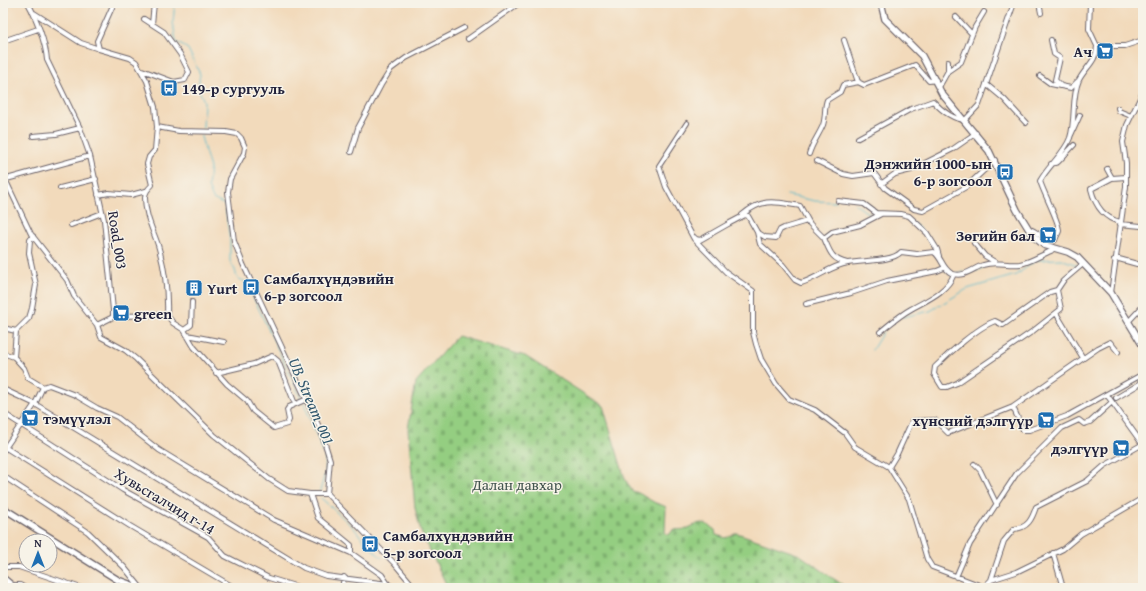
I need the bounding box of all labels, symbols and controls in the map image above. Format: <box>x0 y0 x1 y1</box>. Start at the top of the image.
place label: Ач <box>1074 41 1092 62</box>
supermarket icon: Ач <box>1095 41 1115 61</box>
bus stop icon: 149-р сургууль <box>159 78 179 98</box>
place label: 149-р сургууль <box>182 78 285 99</box>
place label: Дэнжийн 1000-ын 6-р зогсоол <box>863 153 992 191</box>
bus stop icon: Дэнжийн 1000-ын 6-р зогсоол <box>995 162 1015 182</box>
street label: Road_003 <box>103 209 133 271</box>
place label: Зөгийн бал <box>956 225 1035 246</box>
supermarket icon: Зөгийн бал <box>1038 225 1058 245</box>
place label: Самбалхүндэвийн 6-р зогсоол <box>264 268 394 306</box>
bus stop icon: Самбалхүндэвийн 6-р зогсоол <box>241 277 261 297</box>
building icon: Yurt <box>184 278 204 298</box>
place label: Yurt <box>207 278 238 299</box>
supermarket icon: green <box>111 303 131 323</box>
place label: green <box>134 303 172 324</box>
water label: UB_Stream_001 <box>283 353 341 449</box>
supermarket icon: тэмүүлэл <box>20 408 40 428</box>
place label: тэмүүлэл <box>43 408 111 429</box>
place label: хүнсний дэлгүүр <box>912 410 1033 431</box>
supermarket icon: хүнсний дэлгүүр <box>1036 410 1056 430</box>
place label: дэлгүүр <box>1051 438 1108 459</box>
supermarket icon: дэлгүүр <box>1111 438 1131 458</box>
street label: Хувьсгалчид г-14 <box>111 463 219 539</box>
park label: Далан давхар <box>471 474 562 495</box>
place label: Самбалхүндэвийн 5-р зогсоол <box>383 525 513 563</box>
north arrow <box>18 533 58 573</box>
bus stop icon: Самбалхүндэвийн 5-р зогсоол <box>360 534 380 554</box>
text: N <box>34 535 42 551</box>

